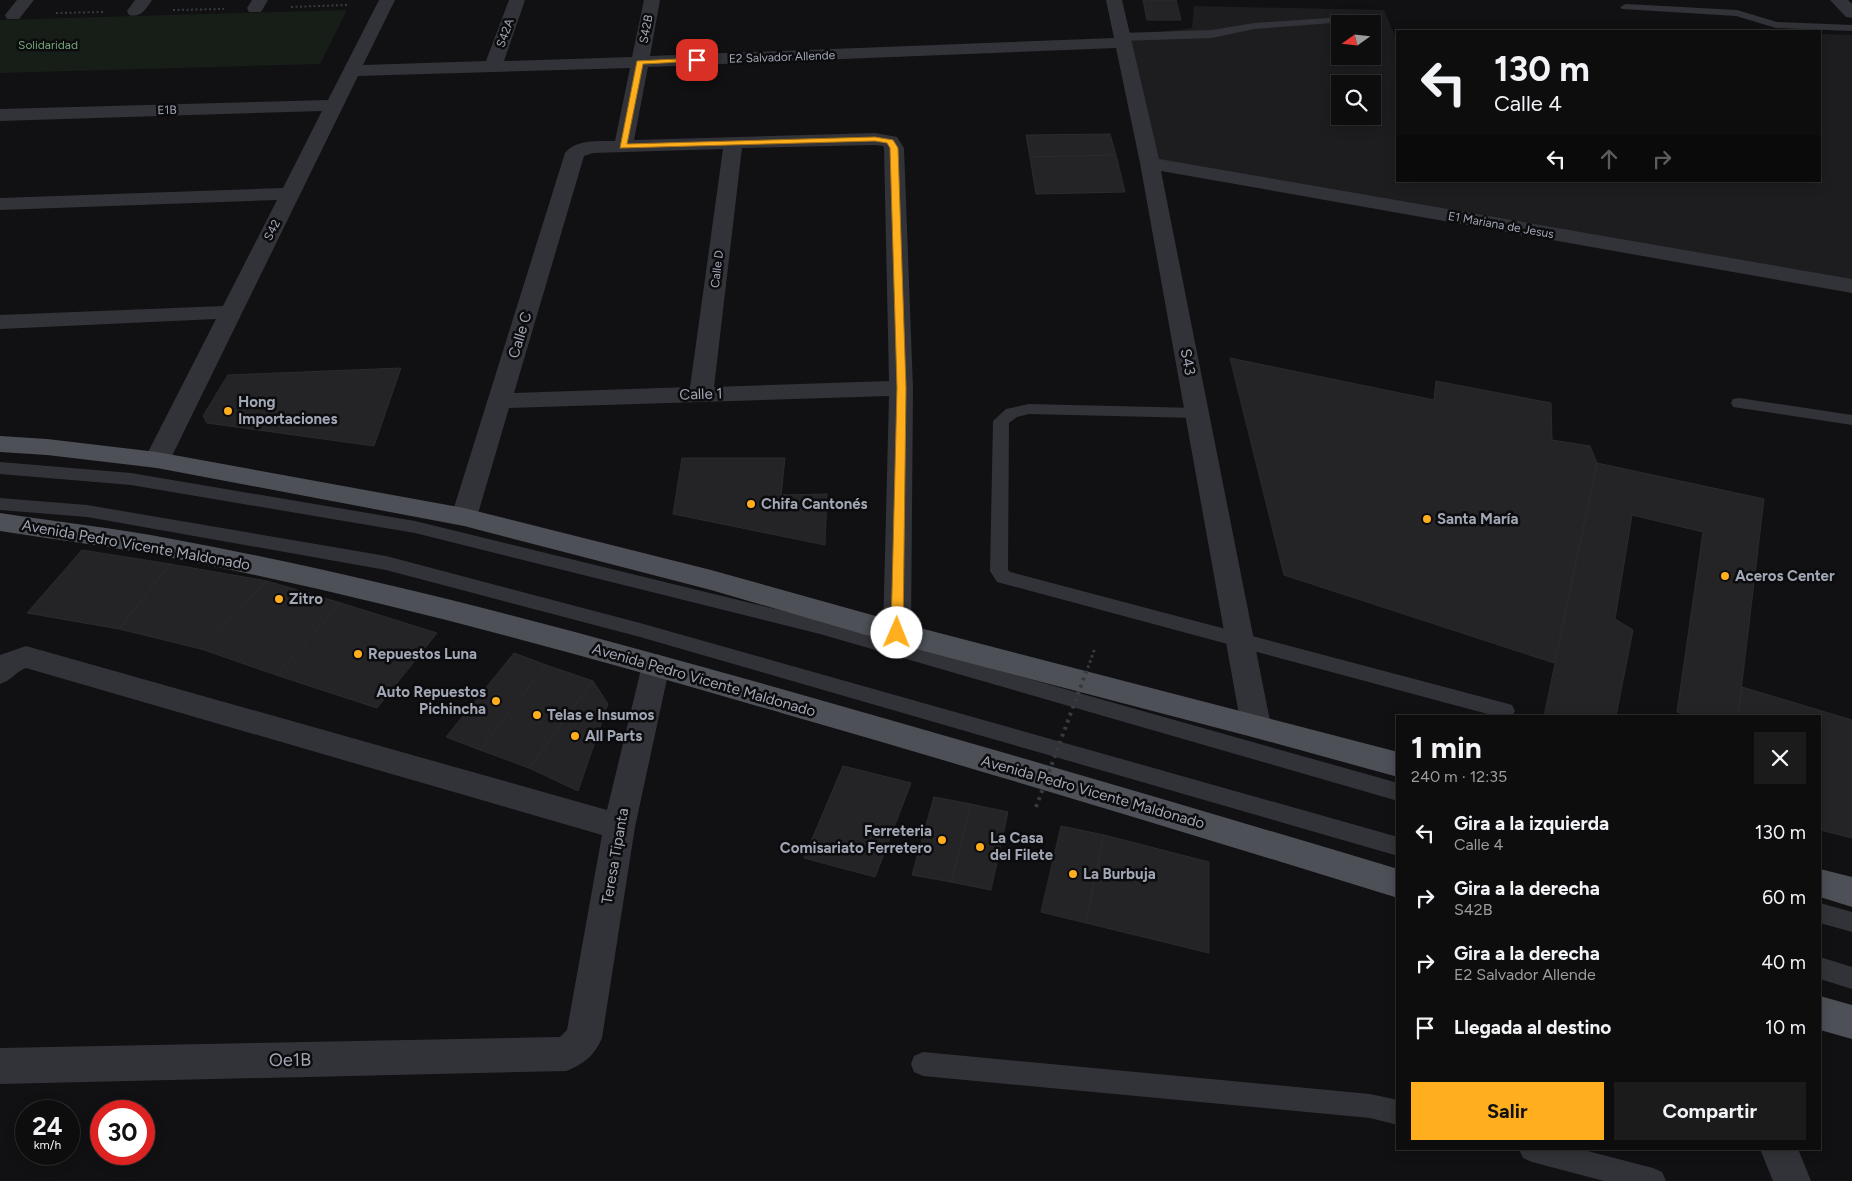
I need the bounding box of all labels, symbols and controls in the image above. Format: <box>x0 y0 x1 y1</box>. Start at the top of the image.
street label: S42B <box>636 13 656 45</box>
north arrow <box>1331 15 1381 65</box>
map controls <box>1331 15 1381 125</box>
street label: S42A <box>493 17 517 49</box>
park label: Solidaridad <box>18 38 78 52</box>
pin <box>676 39 718 81</box>
icon: arrive <box>683 46 711 74</box>
street label: E2 Salvador Allende <box>729 48 836 66</box>
text: 130 m <box>1494 48 1590 90</box>
icon: left <box>1411 50 1476 115</box>
button: search <box>1331 75 1381 125</box>
text: Calle 4 <box>1494 90 1562 117</box>
street label: E1B <box>157 103 177 117</box>
icon: left <box>1542 145 1570 173</box>
icon: ahead <box>1595 145 1623 173</box>
icon: right <box>1648 145 1676 173</box>
street label: E1 Mariana de Jesus <box>1447 209 1555 241</box>
street label: S42 <box>261 217 283 243</box>
street label: Calle D <box>708 249 726 289</box>
street label: Calle C <box>504 309 536 360</box>
street label: S43 <box>1177 347 1199 377</box>
street label: Calle 1 <box>679 384 723 404</box>
place label: Hong Importaciones <box>238 393 337 428</box>
marker: Hong Importaciones <box>222 405 234 417</box>
place label: Chifa Cantonés <box>761 495 868 513</box>
marker: Chifa Cantonés <box>745 498 757 510</box>
place label: Santa María <box>1437 510 1519 528</box>
marker: Santa María <box>1421 513 1433 525</box>
street label: Avenida Pedro Vicente Maldonado <box>20 516 252 574</box>
place label: Aceros Center <box>1735 567 1835 585</box>
marker: Aceros Center <box>1719 570 1731 582</box>
place label: Zitro <box>289 590 323 608</box>
marker: Zitro <box>273 593 285 605</box>
position arrow <box>870 606 922 658</box>
street label: Avenida Pedro Vicente Maldonado <box>590 639 818 721</box>
place label: Repuestos Luna <box>368 645 477 663</box>
marker: Repuestos Luna <box>352 648 364 660</box>
place label: Auto Repuestos Pichincha <box>376 683 486 718</box>
marker: Auto Repuestos Pichincha <box>490 695 502 707</box>
place label: Telas e Insumos <box>547 706 654 724</box>
marker: Telas e Insumos <box>531 709 543 721</box>
place label: All Parts <box>585 727 642 745</box>
text: 1 min <box>1411 729 1482 766</box>
marker: All Parts <box>569 730 581 742</box>
button: close <box>1754 732 1806 784</box>
street label: Avenida Pedro Vicente Maldonado <box>979 751 1207 833</box>
text: 240 m · 12:35 <box>1411 767 1507 786</box>
street label: Teresa Tipanta <box>598 807 632 905</box>
text: Gira a la izquierda <box>1454 812 1609 835</box>
icon: left <box>1411 819 1439 847</box>
text: 130 m <box>1755 821 1806 844</box>
place label: Ferreteria Comisariato Ferretero <box>780 822 932 857</box>
place label: La Casa del Filete <box>990 829 1054 864</box>
marker: Ferreteria Comisariato Ferretero <box>936 834 948 846</box>
text: Calle 4 <box>1454 835 1503 854</box>
marker: La Casa del Filete <box>974 841 986 853</box>
place label: La Burbuja <box>1083 865 1156 883</box>
marker: La Burbuja <box>1067 868 1079 880</box>
text: Gira a la derecha <box>1454 877 1600 900</box>
icon: right <box>1411 884 1439 912</box>
text: 60 m <box>1762 886 1806 909</box>
text: S42B <box>1454 900 1492 919</box>
text: Gira a la derecha <box>1454 942 1600 965</box>
icon: right <box>1411 949 1439 977</box>
text: 40 m <box>1761 951 1806 974</box>
text: E2 Salvador Allende <box>1454 965 1596 984</box>
icon: arrive <box>1411 1014 1439 1042</box>
text: Llegada al destino <box>1454 1016 1611 1039</box>
text: 10 m <box>1765 1016 1806 1039</box>
street label: Oe1B <box>269 1049 311 1071</box>
button: Salir <box>1411 1082 1604 1140</box>
button: Compartir <box>1614 1082 1806 1140</box>
speed limit sign: 30 <box>90 1100 155 1165</box>
text: 24 <box>32 1111 63 1141</box>
text: km/h <box>34 1138 61 1152</box>

